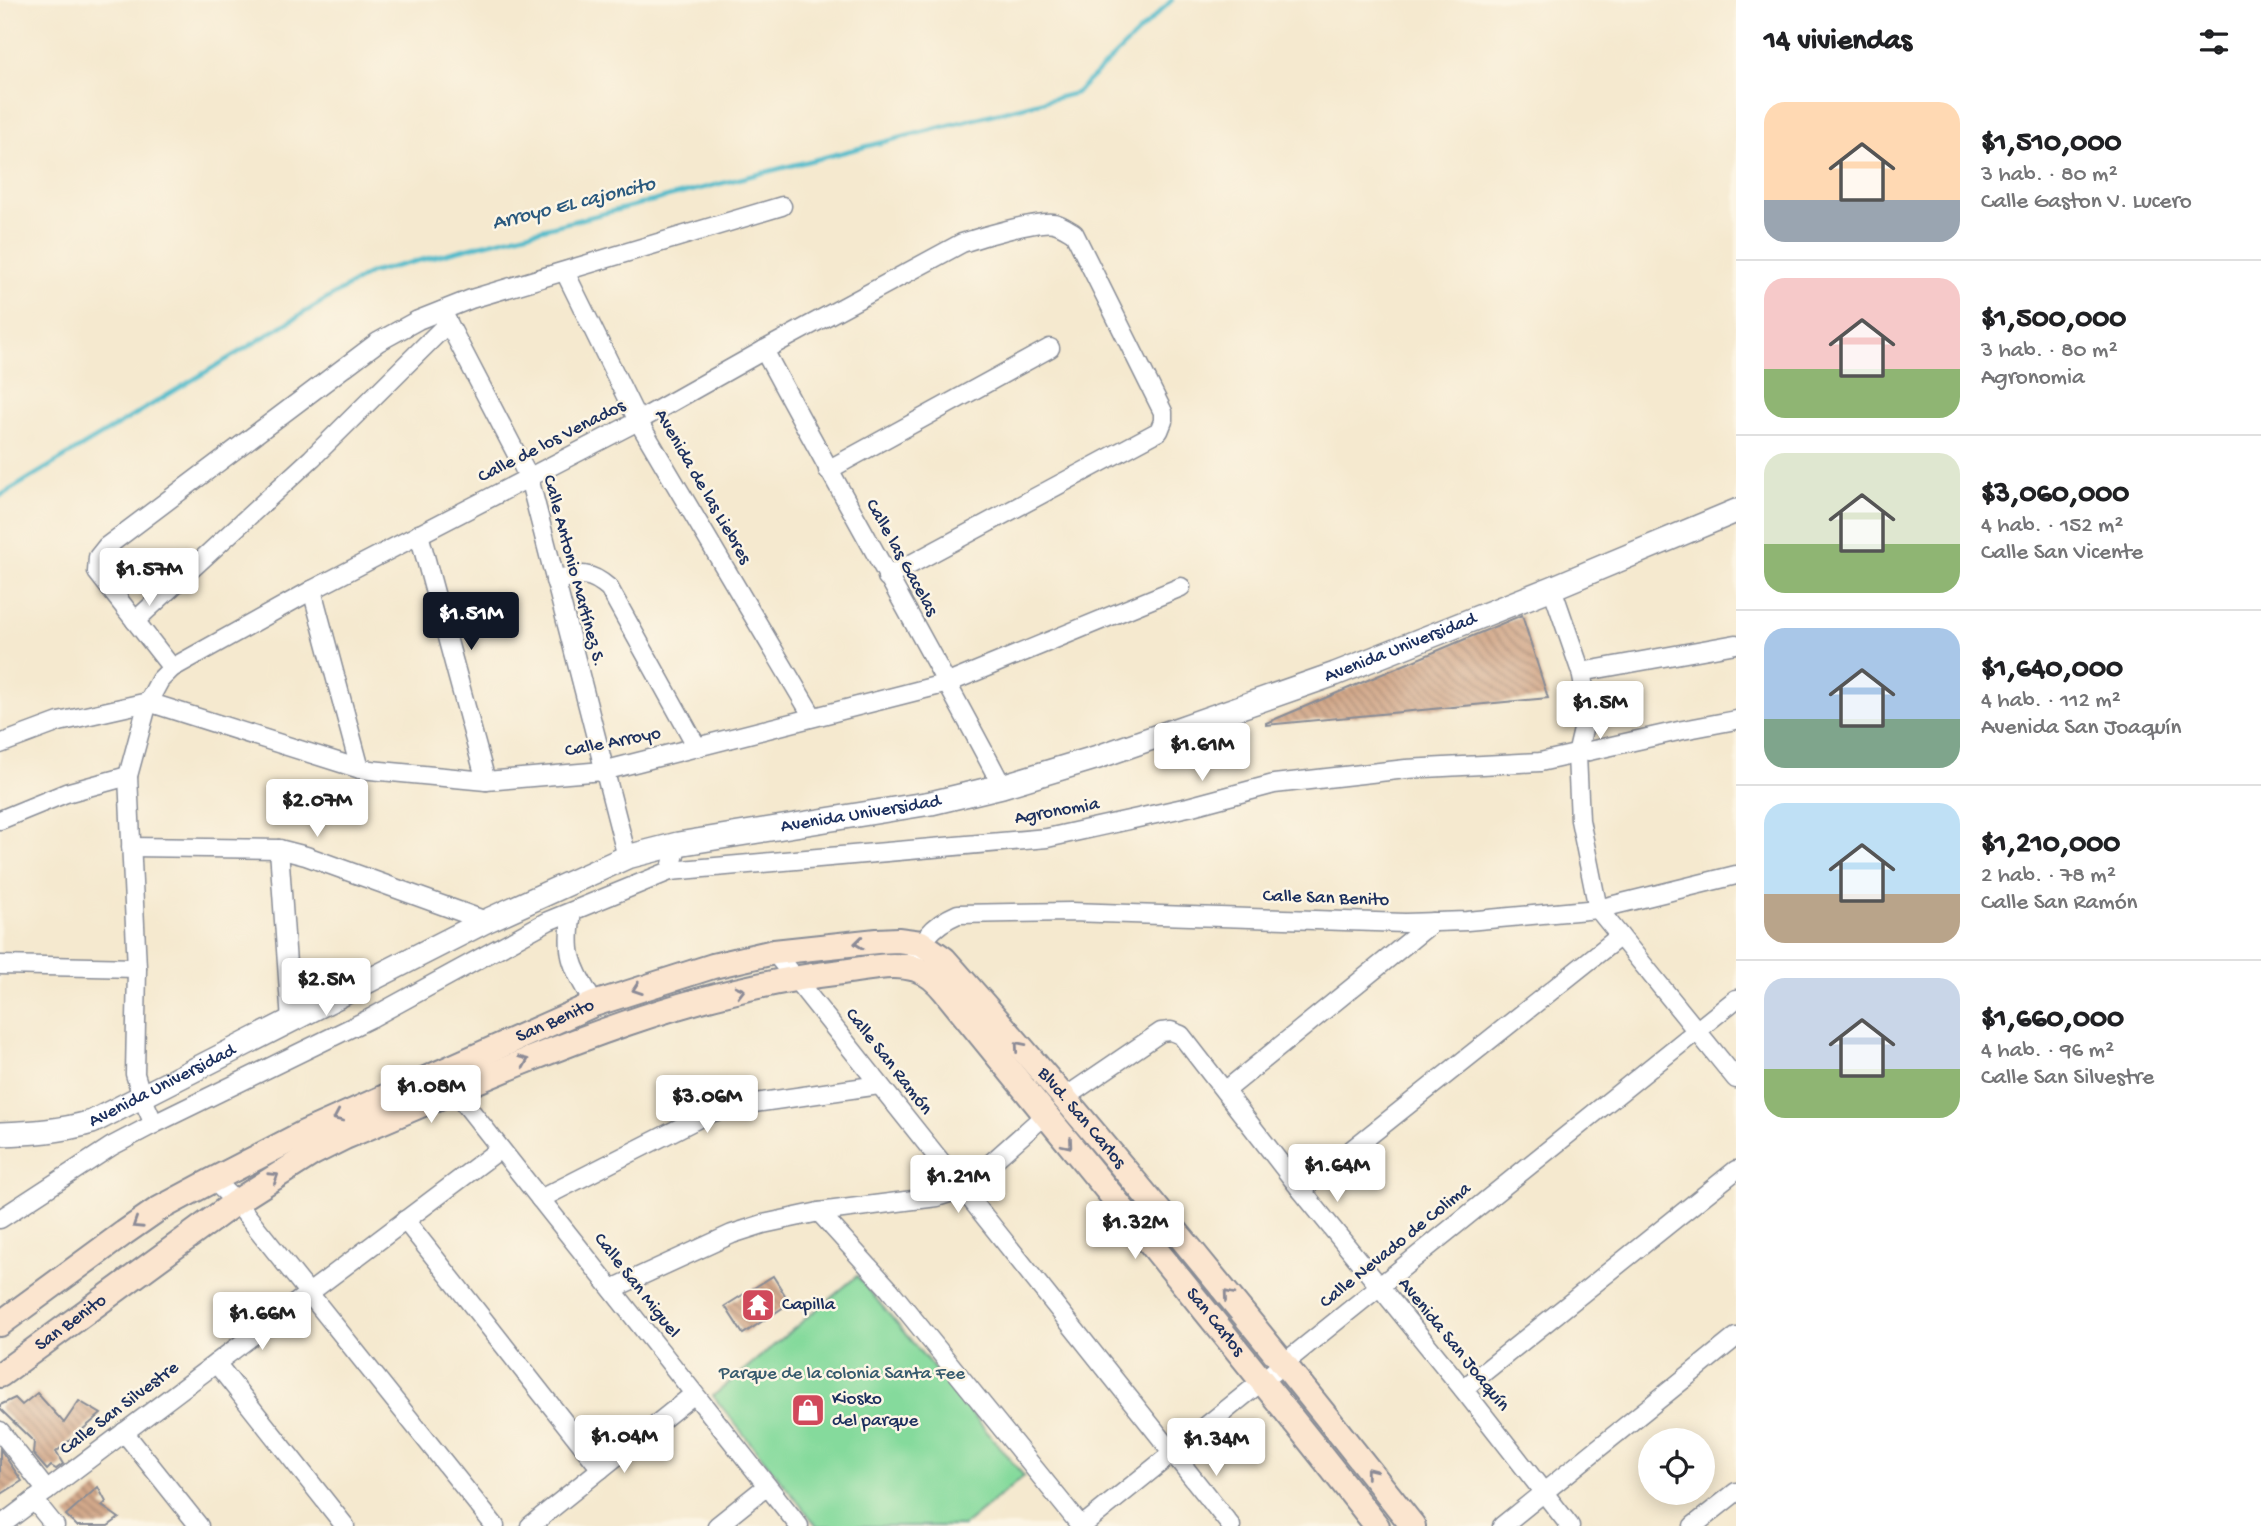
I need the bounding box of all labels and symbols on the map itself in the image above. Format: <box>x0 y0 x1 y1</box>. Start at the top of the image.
water label: Arroyo EL cajoncito <box>490 172 659 237</box>
street label: Calle de los Venados <box>474 394 630 489</box>
street label: Avenida de las Liebres <box>648 406 756 569</box>
street label: Calle Antonio Martínez S. <box>536 473 610 669</box>
street label: Calle las Gacelas <box>859 495 943 621</box>
pin: $1.57M <box>92 548 206 608</box>
pin: $1.51M <box>414 592 528 652</box>
street label: Avenida Universidad <box>1321 607 1482 688</box>
pin: $1.5M <box>1551 682 1649 741</box>
street label: Calle Arroyo <box>563 722 663 764</box>
pin: $1.61M <box>1145 724 1259 783</box>
pin: $2.07M <box>260 780 374 839</box>
street label: Avenida Universidad <box>779 789 945 839</box>
street label: Agronomia <box>1013 793 1103 831</box>
street label: Calle San Benito <box>1262 885 1390 913</box>
one-way arrow <box>853 935 865 950</box>
pin: $2.5M <box>277 958 375 1018</box>
one-way arrow <box>631 981 643 996</box>
one-way arrow <box>734 985 746 999</box>
street label: San Benito <box>513 994 598 1049</box>
street label: Calle San Ramón <box>839 1004 937 1120</box>
street label: Avenida Universidad <box>85 1038 241 1133</box>
one-way arrow <box>1015 1041 1027 1054</box>
one-way arrow <box>518 1056 530 1070</box>
street label: Blvd. San Carlos <box>1031 1062 1131 1174</box>
pin: $1.08M <box>374 1066 488 1125</box>
pin: $3.06M <box>650 1076 764 1135</box>
one-way arrow <box>333 1109 345 1123</box>
one-way arrow <box>1060 1137 1073 1149</box>
pin: $1.64M <box>1280 1144 1394 1204</box>
pin: $1.21M <box>901 1156 1015 1215</box>
one-way arrow <box>266 1173 279 1186</box>
street label: Calle Nevado de Colima <box>1316 1177 1477 1314</box>
pin: $1.32M <box>1078 1202 1192 1261</box>
one-way arrow <box>132 1215 145 1228</box>
street label: Calle San Miguel <box>588 1229 684 1343</box>
street label: Avenida San Joaquín <box>1392 1273 1514 1417</box>
street label: San Carlos <box>1180 1283 1250 1362</box>
temple icon: Capilla <box>739 1286 777 1324</box>
street label: San Benito <box>31 1289 111 1357</box>
one-way arrow <box>1224 1291 1236 1304</box>
pin: $1.66M <box>205 1292 319 1352</box>
place label: Capilla <box>782 1294 837 1317</box>
street label: Calle San Silvestre <box>56 1357 184 1461</box>
park label: Parque de la colonia Santa Fee <box>718 1363 965 1386</box>
place label: Kiosko del parque <box>832 1388 919 1433</box>
shop icon: Kiosko del parque <box>789 1391 827 1429</box>
pin: $1.04M <box>567 1416 681 1475</box>
pin: $1.34M <box>1159 1418 1273 1478</box>
one-way arrow <box>1366 1468 1379 1480</box>

